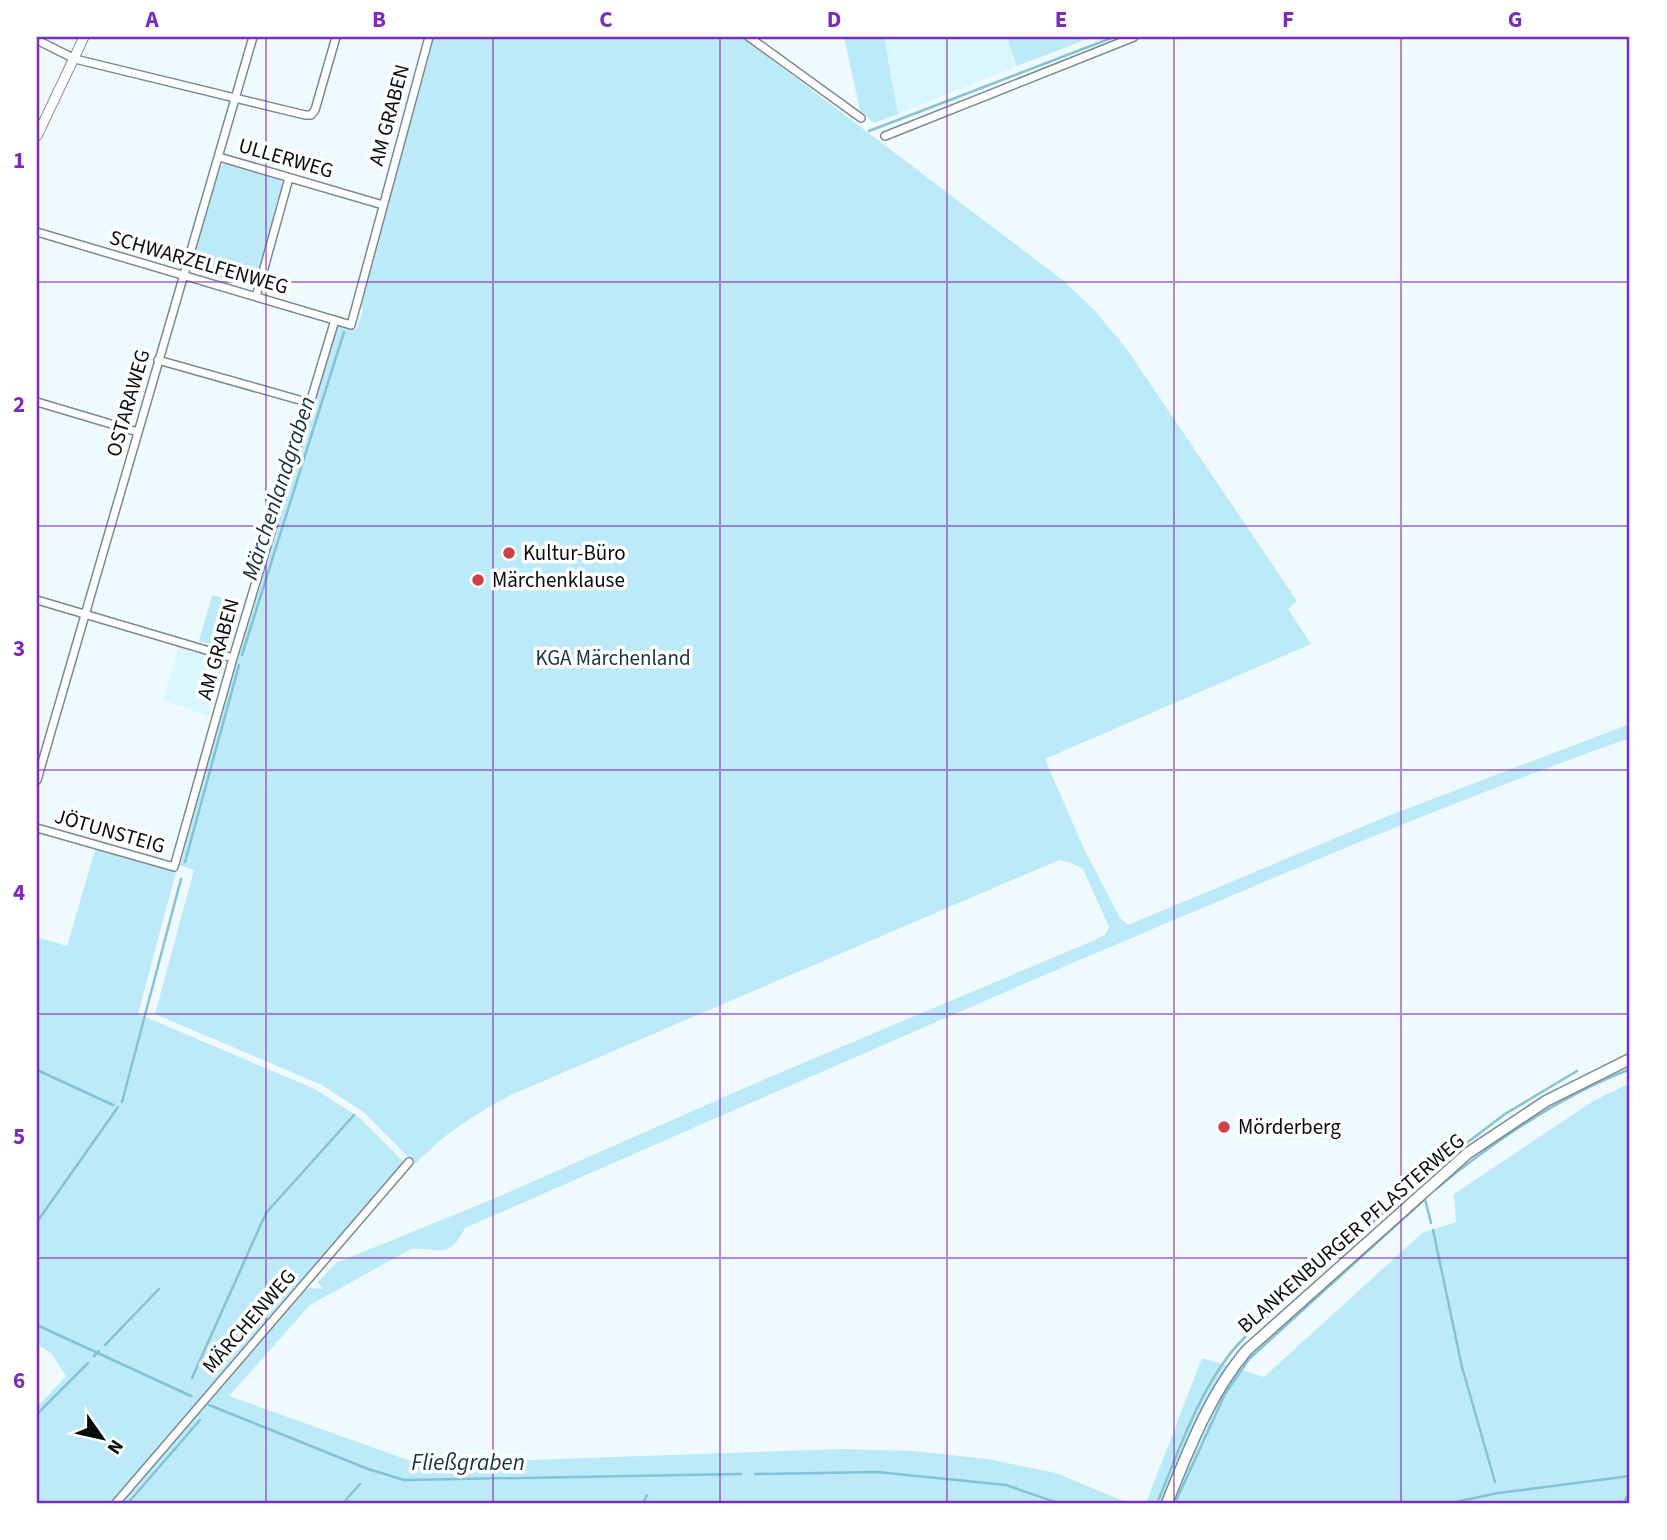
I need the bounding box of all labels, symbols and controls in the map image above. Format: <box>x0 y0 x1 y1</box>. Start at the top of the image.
text: A <box>144 3 159 36</box>
text: B <box>372 3 386 36</box>
text: C <box>599 3 613 36</box>
text: D <box>827 3 841 36</box>
text: E <box>1055 3 1067 36</box>
text: F <box>1282 3 1294 36</box>
text: G <box>1508 3 1522 36</box>
street label: AM GRABEN <box>361 61 417 169</box>
street label: ULLERWEG <box>235 130 337 186</box>
text: 1 <box>13 144 25 177</box>
street label: SCHWARZELFENWEG <box>106 222 292 302</box>
street label: OSTARAWEG <box>98 346 158 460</box>
text: 2 <box>13 388 25 421</box>
water label: Märchenlandgraben <box>233 392 324 584</box>
place label: Kultur-Büro <box>523 538 626 568</box>
marker: Kultur-Büro <box>501 545 517 561</box>
place label: Märchenklause <box>492 565 625 595</box>
marker: Märchenklause <box>470 572 486 588</box>
street label: AM GRABEN <box>189 595 247 703</box>
text: 3 <box>13 632 25 665</box>
park label: KGA Märchenland <box>535 643 691 673</box>
street label: JÖTUNSTEIG <box>51 801 169 861</box>
text: 4 <box>13 876 25 909</box>
place label: Mörderberg <box>1238 1112 1341 1142</box>
marker: Mörderberg <box>1216 1119 1232 1135</box>
text: 5 <box>13 1120 25 1153</box>
street label: BLANKENBURGER PFLASTERWEG <box>1231 1126 1471 1340</box>
street label: MÄRCHENWEG <box>195 1262 303 1380</box>
text: 6 <box>13 1364 25 1397</box>
north arrow <box>66 1404 136 1474</box>
text: N <box>100 1434 130 1459</box>
water label: Fließgraben <box>411 1446 525 1479</box>

